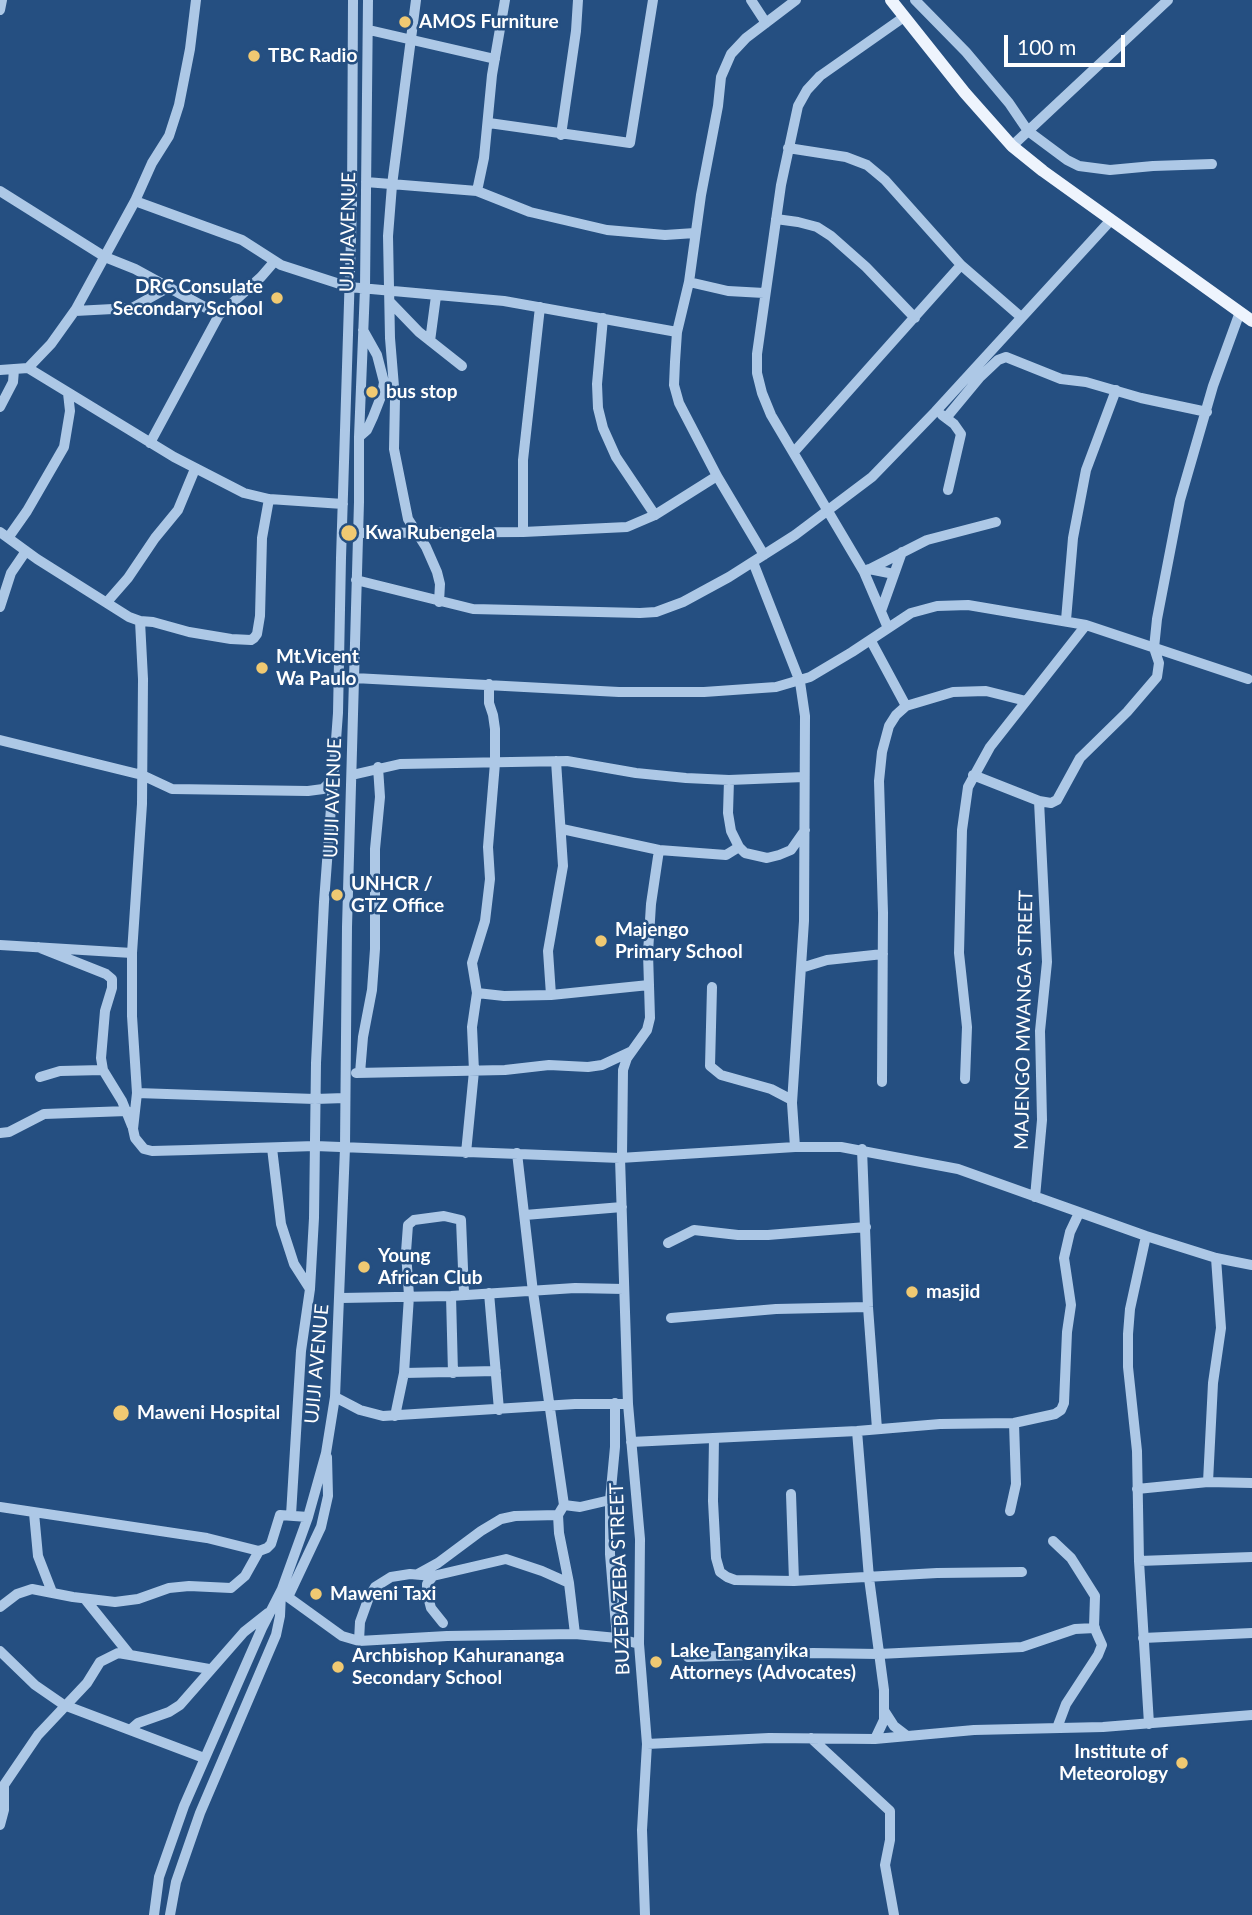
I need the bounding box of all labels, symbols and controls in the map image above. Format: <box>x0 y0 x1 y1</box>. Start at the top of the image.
place label: AMOS Furniture <box>419 11 559 33</box>
marker: AMOS Furniture <box>397 14 413 30</box>
scale bar <box>1007 21 1128 65</box>
text: 100 m <box>1017 34 1076 59</box>
place label: TBC Radio <box>268 45 357 67</box>
marker: TBC Radio <box>246 48 262 64</box>
street label: UJIJI AVENUE <box>336 172 360 292</box>
place label: DRC Consulate Secondary School <box>113 276 263 320</box>
marker: DRC Consulate Secondary School <box>269 290 285 306</box>
place label: bus stop <box>386 381 458 403</box>
marker: bus stop <box>364 384 380 400</box>
place label: Kwa Rubengela <box>365 522 495 544</box>
marker: Kwa Rubengela <box>339 523 359 543</box>
place label: Mt.Vicent Wa Paulo <box>276 646 359 690</box>
marker: Mt.Vicent Wa Paulo <box>254 660 270 676</box>
street label: UJIJI AVENUE <box>320 738 346 858</box>
place label: UNHCR / GTZ Office <box>351 873 444 917</box>
marker: UNHCR / GTZ Office <box>329 887 345 903</box>
street label: MAJENGO MWANGA STREET <box>1010 890 1038 1150</box>
place label: Majengo Primary School <box>615 919 743 963</box>
marker: Majengo Primary School <box>593 933 609 949</box>
place label: Young African Club <box>378 1245 482 1289</box>
marker: Young African Club <box>356 1259 372 1275</box>
place label: masjid <box>926 1281 980 1303</box>
marker: masjid <box>904 1284 920 1300</box>
street label: UJIJI AVENUE <box>300 1303 334 1425</box>
place label: Maweni Hospital <box>137 1402 280 1424</box>
marker: Maweni Hospital <box>111 1403 131 1423</box>
street label: BUZEBAZEBA STREET <box>605 1482 635 1676</box>
place label: Maweni Taxi <box>330 1583 436 1605</box>
marker: Maweni Taxi <box>308 1586 324 1602</box>
place label: Lake Tanganyika Attorneys (Advocates) <box>670 1640 856 1684</box>
place label: Archbishop Kahurananga Secondary School <box>352 1645 564 1689</box>
marker: Lake Tanganyika Attorneys (Advocates) <box>648 1654 664 1670</box>
marker: Archbishop Kahurananga Secondary School <box>330 1659 346 1675</box>
place label: Institute of Meteorology <box>1059 1741 1168 1785</box>
marker: Institute of Meteorology <box>1174 1755 1190 1771</box>

